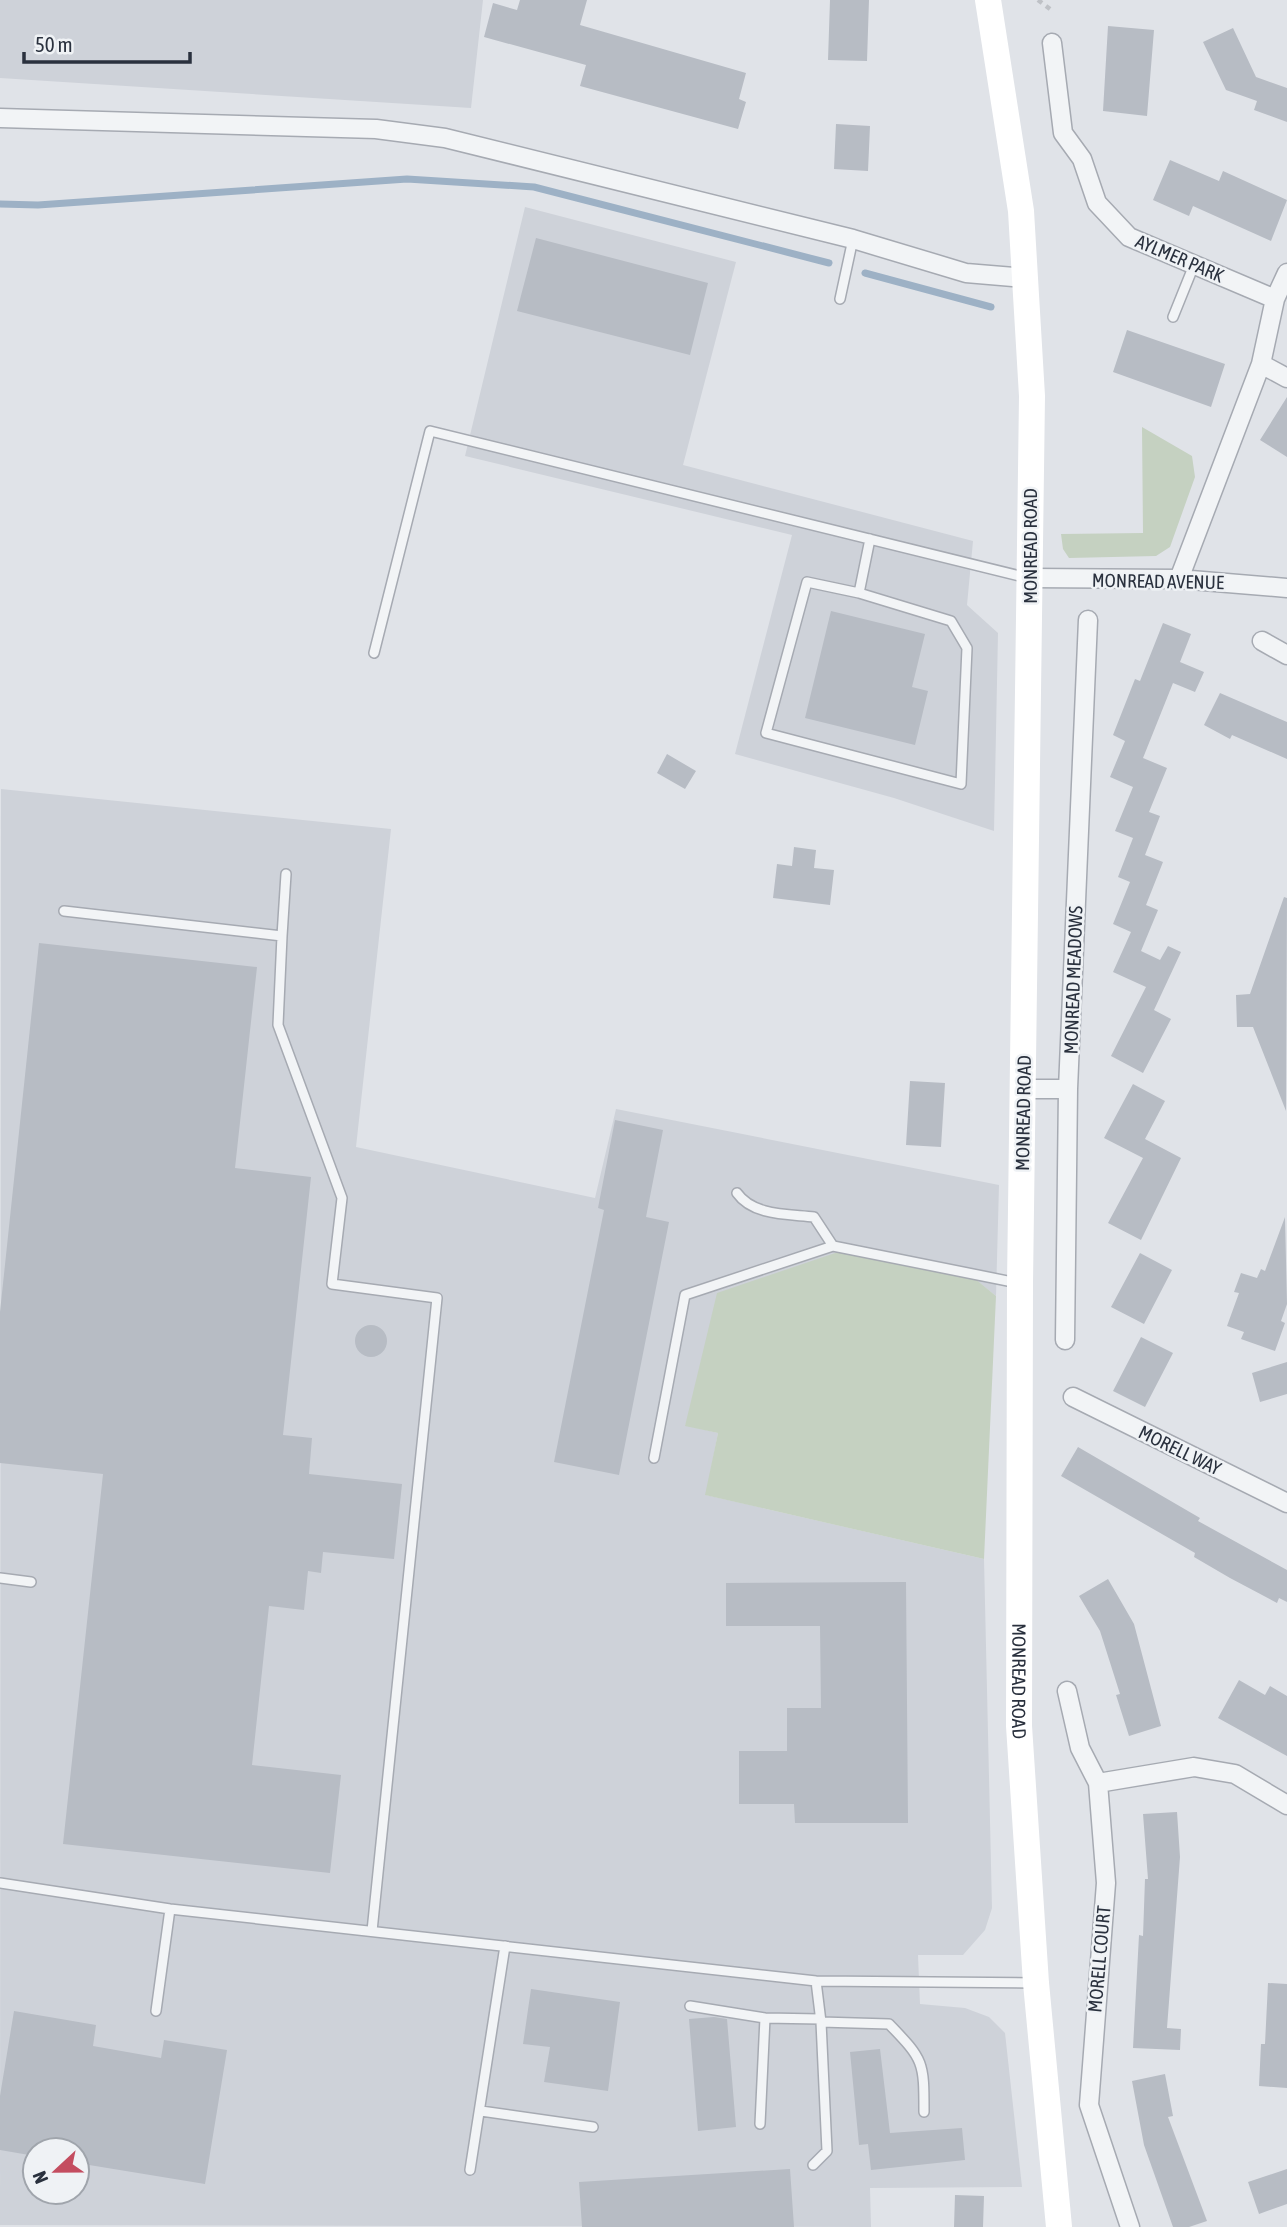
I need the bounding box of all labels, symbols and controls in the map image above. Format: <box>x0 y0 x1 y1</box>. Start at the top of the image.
scale bar <box>24 21 191 65</box>
text: 50 m <box>35 32 73 56</box>
street label: AYLMER PARK <box>1133 230 1228 287</box>
street label: MONREAD ROAD <box>1019 488 1041 604</box>
street label: MONREAD AVENUE <box>1092 569 1224 593</box>
street label: MONREAD MEADOWS <box>1059 905 1087 1055</box>
street label: MONREAD ROAD <box>1011 1055 1035 1171</box>
street label: MORELL WAY <box>1135 1421 1225 1480</box>
street label: MONREAD ROAD <box>1008 1623 1031 1740</box>
street label: MORELL COURT <box>1083 1904 1115 2013</box>
north arrow <box>21 2136 91 2206</box>
text: N <box>28 2168 53 2187</box>

